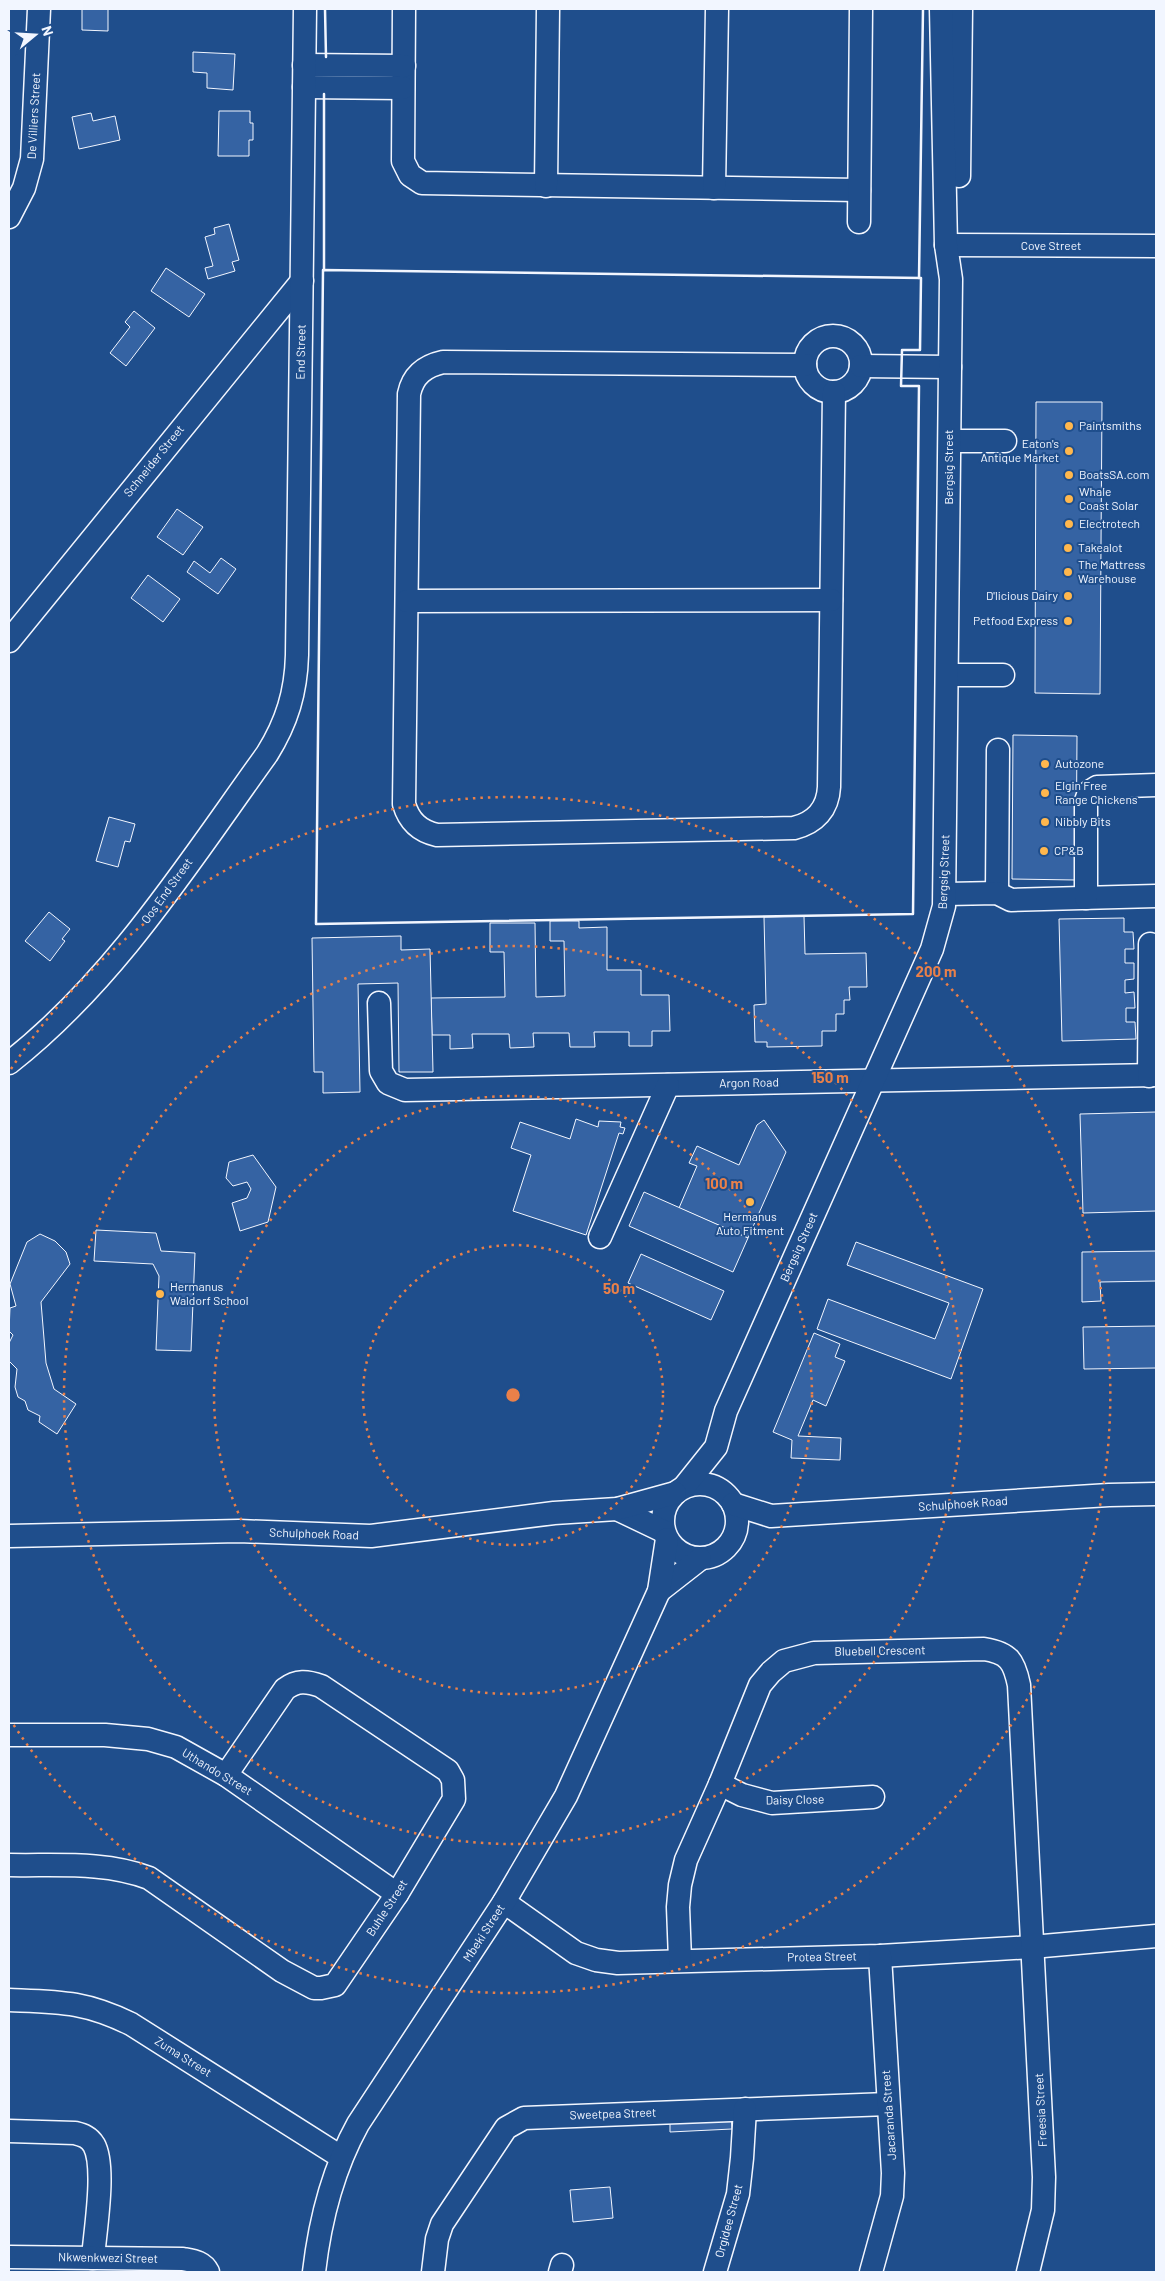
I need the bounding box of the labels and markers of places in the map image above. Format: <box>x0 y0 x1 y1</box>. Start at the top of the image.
place label: Paintsmiths <box>1079 418 1142 432</box>
marker: Paintsmiths <box>1063 420 1075 432</box>
place label: Eaton's Antique Market <box>980 436 1059 464</box>
marker: Eaton's Antique Market <box>1063 445 1075 457</box>
place label: BoatsSA.com <box>1079 467 1149 481</box>
marker: BoatsSA.com <box>1063 469 1075 481</box>
place label: Whale Coast Solar <box>1079 484 1139 512</box>
marker: Whale Coast Solar <box>1063 493 1075 505</box>
place label: Electrotech <box>1079 516 1140 530</box>
marker: Electrotech <box>1063 518 1075 530</box>
place label: Takealot <box>1078 540 1123 554</box>
marker: Takealot <box>1062 542 1074 554</box>
place label: The Mattress Warehouse <box>1078 557 1146 585</box>
marker: The Mattress Warehouse <box>1062 566 1074 578</box>
place label: D'licious Dairy <box>986 588 1058 602</box>
marker: D'licious Dairy <box>1062 590 1074 602</box>
place label: Petfood Express <box>973 613 1058 627</box>
marker: Petfood Express <box>1062 615 1074 627</box>
place label: Autozone <box>1055 756 1104 770</box>
marker: Autozone <box>1039 758 1051 770</box>
place label: Elgin Free Range Chickens <box>1055 778 1138 806</box>
marker: Elgin Free Range Chickens <box>1039 787 1051 799</box>
place label: Nibbly Bits <box>1055 814 1111 828</box>
marker: Nibbly Bits <box>1039 816 1051 828</box>
place label: CP&B <box>1054 843 1084 857</box>
marker: CP&B <box>1038 845 1050 857</box>
marker: Hermanus Auto Fitment <box>744 1196 756 1208</box>
place label: Hermanus Auto Fitment <box>716 1209 784 1237</box>
place label: Hermanus Waldorf School <box>170 1279 249 1307</box>
marker: Hermanus Waldorf School <box>154 1288 166 1300</box>
centre of rings <box>504 1386 522 1404</box>

